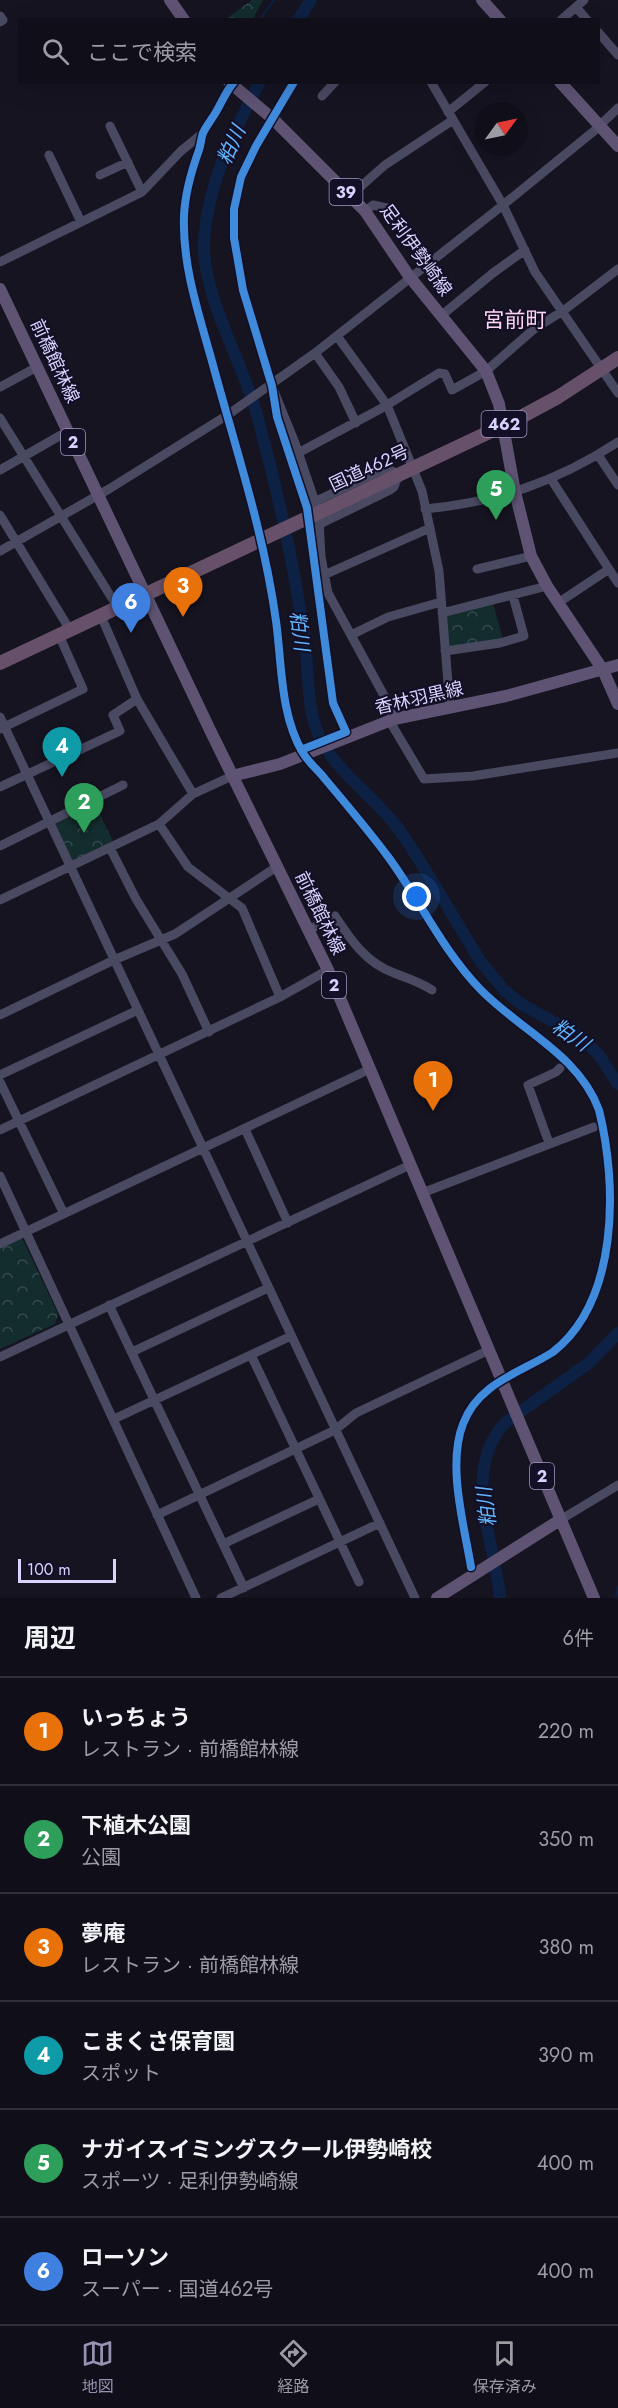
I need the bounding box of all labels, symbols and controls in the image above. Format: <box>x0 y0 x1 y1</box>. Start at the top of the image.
search box <box>18 18 600 84</box>
icon: search <box>39 35 72 68</box>
text: ここで検索 <box>87 36 197 68</box>
north arrow <box>474 102 528 156</box>
water label: 粕川 <box>210 119 254 169</box>
road number: 39 <box>330 179 362 205</box>
street label: 足利伊勢崎線 <box>374 199 458 301</box>
district label: 宮前町 <box>484 305 547 335</box>
street label: 前橋館林線 <box>24 315 86 407</box>
road number: 462 <box>482 411 526 437</box>
road number: 2 <box>61 429 85 455</box>
street label: 国道462号 <box>325 438 413 498</box>
pin: 5 <box>476 470 516 520</box>
pin: 3 <box>164 568 202 617</box>
pin: 6 <box>112 584 150 633</box>
water label: 粕川 <box>283 609 317 655</box>
street label: 香林羽黒線 <box>372 675 466 721</box>
pin: 4 <box>42 728 82 777</box>
pin: 2 <box>64 784 104 833</box>
street label: 前橋館林線 <box>289 867 351 959</box>
your location <box>402 882 431 911</box>
road number: 2 <box>322 972 346 998</box>
water label: 粕川 <box>546 1012 597 1060</box>
pin: 1 <box>414 1062 452 1111</box>
road number: 2 <box>530 1463 554 1489</box>
water label: 粕川 <box>469 1483 503 1529</box>
scale bar <box>18 1556 116 1584</box>
text: 100 m <box>27 1558 71 1581</box>
text: 周辺 <box>24 1619 76 1657</box>
text: 6件 <box>562 1624 594 1653</box>
text: いっちょう <box>81 1701 191 1733</box>
text: 1 <box>38 1717 49 1746</box>
text: 220 m <box>538 1717 594 1746</box>
text: レストラン · 前橋館林線 <box>81 1735 299 1764</box>
text: 下植木公園 <box>81 1809 191 1841</box>
text: 2 <box>37 1825 50 1854</box>
text: 350 m <box>538 1825 594 1854</box>
text: 公園 <box>81 1843 121 1872</box>
text: 夢庵 <box>81 1917 125 1949</box>
text: 3 <box>37 1933 50 1962</box>
text: 380 m <box>539 1933 594 1962</box>
text: レストラン · 前橋館林線 <box>81 1951 299 1980</box>
text: こまくさ保育園 <box>81 2025 235 2057</box>
text: 4 <box>37 2041 50 2070</box>
text: 390 m <box>538 2041 594 2070</box>
text: スポット <box>81 2059 161 2088</box>
text: ナガイスイミングスクール伊勢崎校 <box>81 2133 432 2165</box>
text: 5 <box>37 2149 50 2178</box>
text: 400 m <box>537 2149 594 2178</box>
text: スポーツ · 足利伊勢崎線 <box>81 2167 299 2196</box>
text: ローソン <box>81 2241 169 2273</box>
text: 6 <box>37 2257 50 2286</box>
text: 400 m <box>537 2257 594 2286</box>
text: スーパー · 国道462号 <box>81 2275 273 2304</box>
tab: 地図 <box>81 2337 114 2398</box>
tab: 経路 <box>277 2337 310 2398</box>
tab: 保存済み <box>473 2337 537 2398</box>

